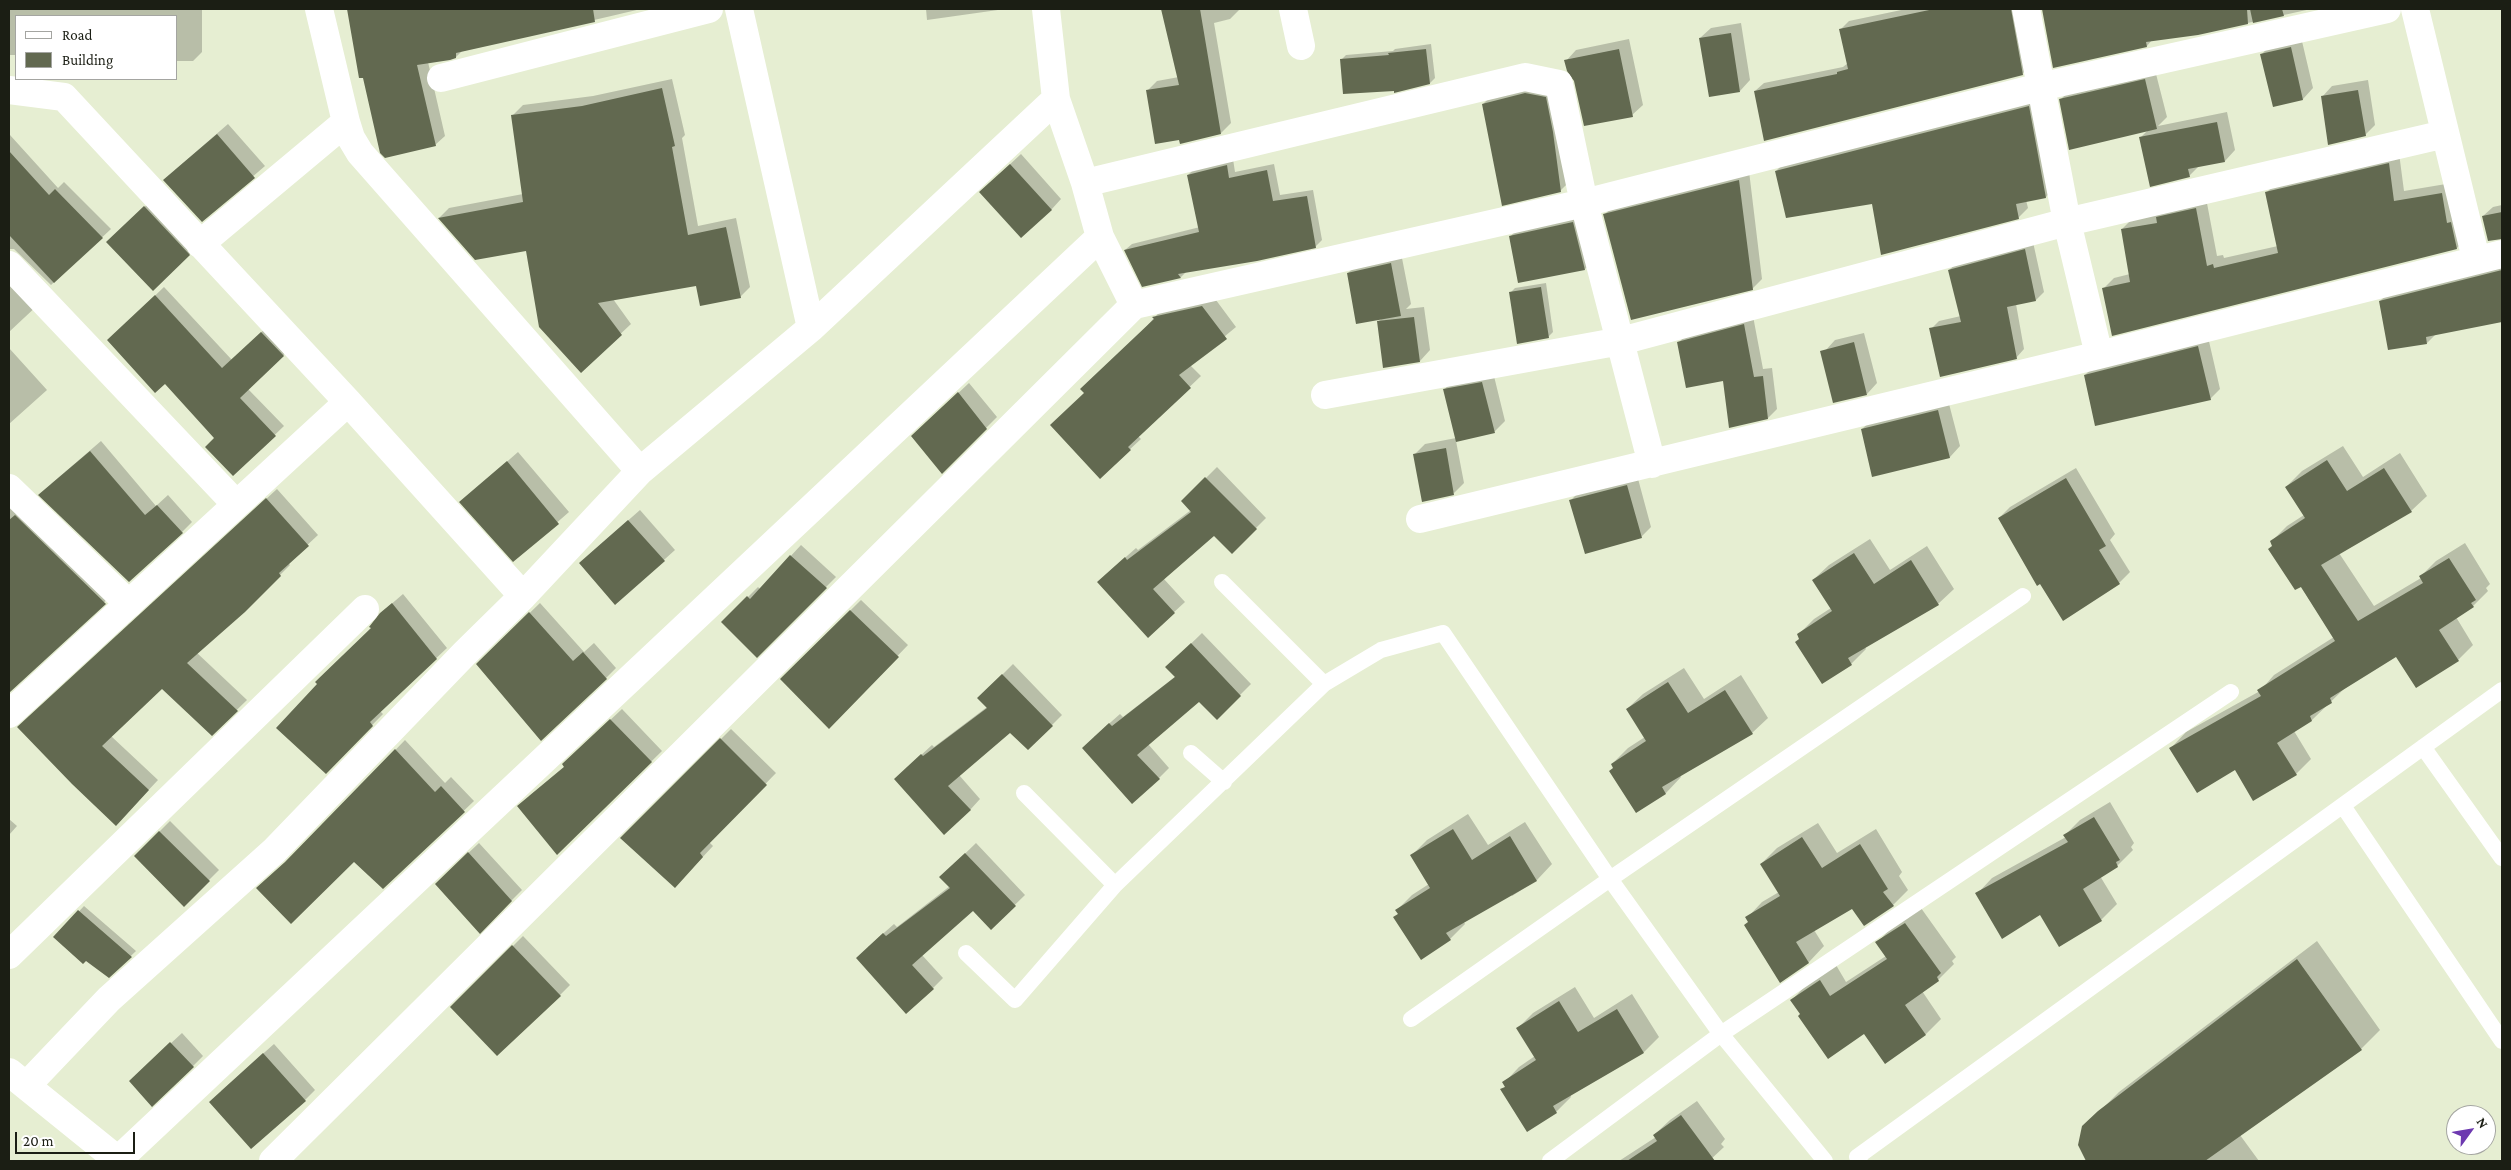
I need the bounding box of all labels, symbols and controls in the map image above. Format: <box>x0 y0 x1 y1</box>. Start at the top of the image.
legend <box>15 15 178 80</box>
text: Road <box>62 27 92 43</box>
text: Building <box>62 52 113 68</box>
north arrow <box>2446 1105 2496 1155</box>
text: N <box>2474 1114 2492 1131</box>
scale bar <box>18 1122 138 1154</box>
text: 20 m <box>23 1133 54 1149</box>

